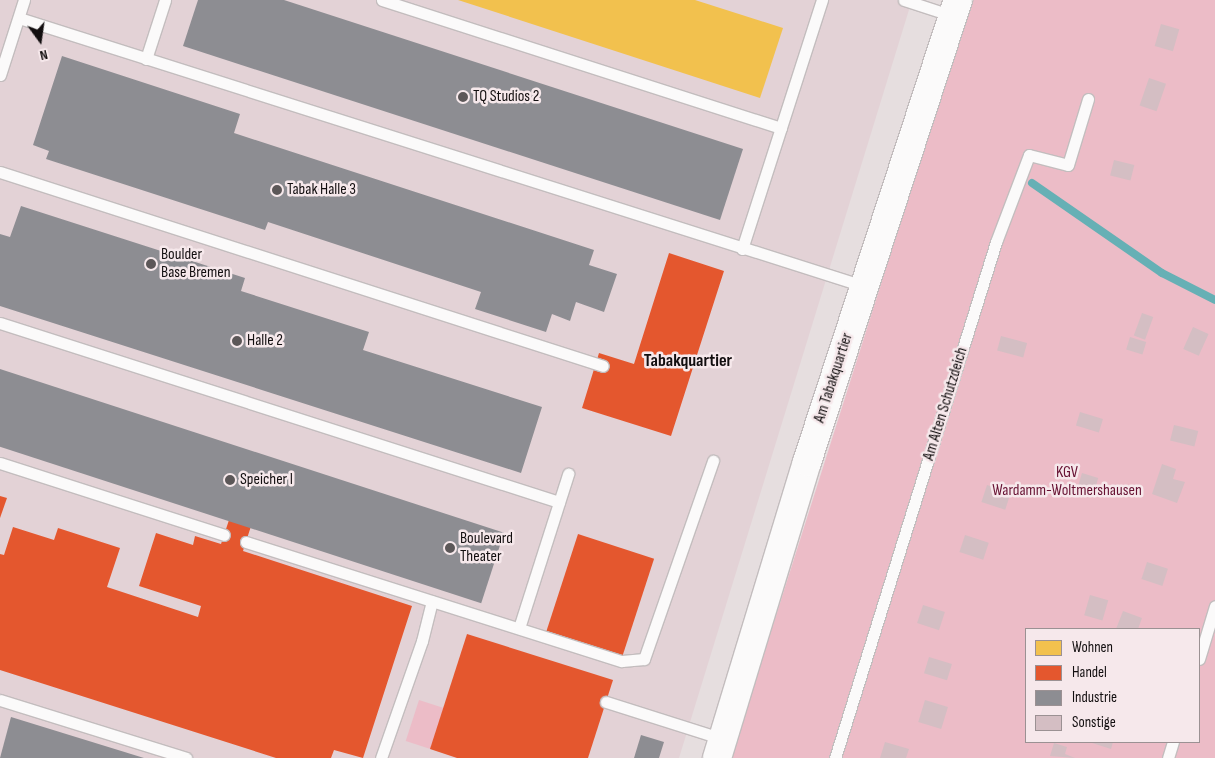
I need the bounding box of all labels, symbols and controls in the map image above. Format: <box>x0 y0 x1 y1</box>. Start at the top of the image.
north arrow <box>15 15 65 65</box>
text: N <box>38 46 49 64</box>
place label: TQ Studios 2 <box>473 87 539 107</box>
marker: TQ Studios 2 <box>457 91 469 103</box>
place label: Tabak Halle 3 <box>287 180 356 200</box>
marker: Tabak Halle 3 <box>271 184 283 196</box>
place label: Boulder Base Bremen <box>161 245 230 283</box>
marker: Boulder Base Bremen <box>145 258 157 270</box>
place label: Halle 2 <box>247 331 283 351</box>
street label: Am Tabakquartier <box>810 331 858 425</box>
marker: Halle 2 <box>231 335 243 347</box>
street label: Am Alten Schutzdeich <box>920 345 972 463</box>
district label: Tabakquartier <box>644 350 732 372</box>
park label: KGV Wardamm-Woltmershausen <box>992 463 1142 501</box>
place label: Speicher I <box>240 470 293 490</box>
marker: Speicher I <box>224 474 236 486</box>
place label: Boulevard Theater <box>460 529 513 567</box>
marker: Boulevard Theater <box>444 542 456 554</box>
legend <box>1025 628 1200 743</box>
text: Wohnen <box>1072 638 1113 657</box>
text: Handel <box>1072 663 1107 682</box>
text: Industrie <box>1072 688 1117 707</box>
text: Sonstige <box>1072 713 1116 732</box>

